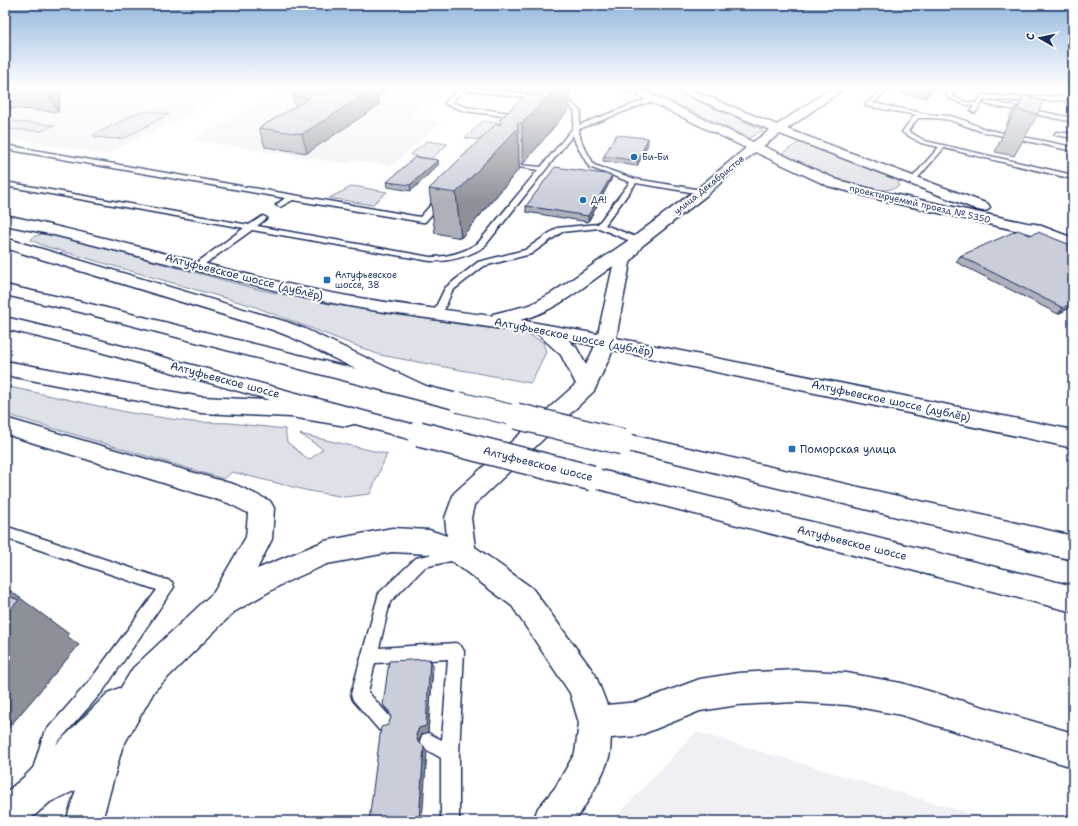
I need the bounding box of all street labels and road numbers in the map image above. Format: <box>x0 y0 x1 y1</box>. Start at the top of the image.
street label: улица Декабристов <box>671 153 747 217</box>
street label: проектируемый проезд № 5350 <box>848 182 992 226</box>
street label: Алтуфьевское шоссе (дублёр) <box>164 250 324 304</box>
street label: Алтуфьевское шоссе (дублёр) <box>493 314 655 360</box>
street label: Алтуфьевское шоссе <box>169 358 281 402</box>
street label: Алтуфьевское шоссе (дублёр) <box>810 377 972 425</box>
street label: Алтуфьевское шоссе <box>482 443 594 485</box>
street label: Алтуфьевское шоссе <box>796 522 908 564</box>

